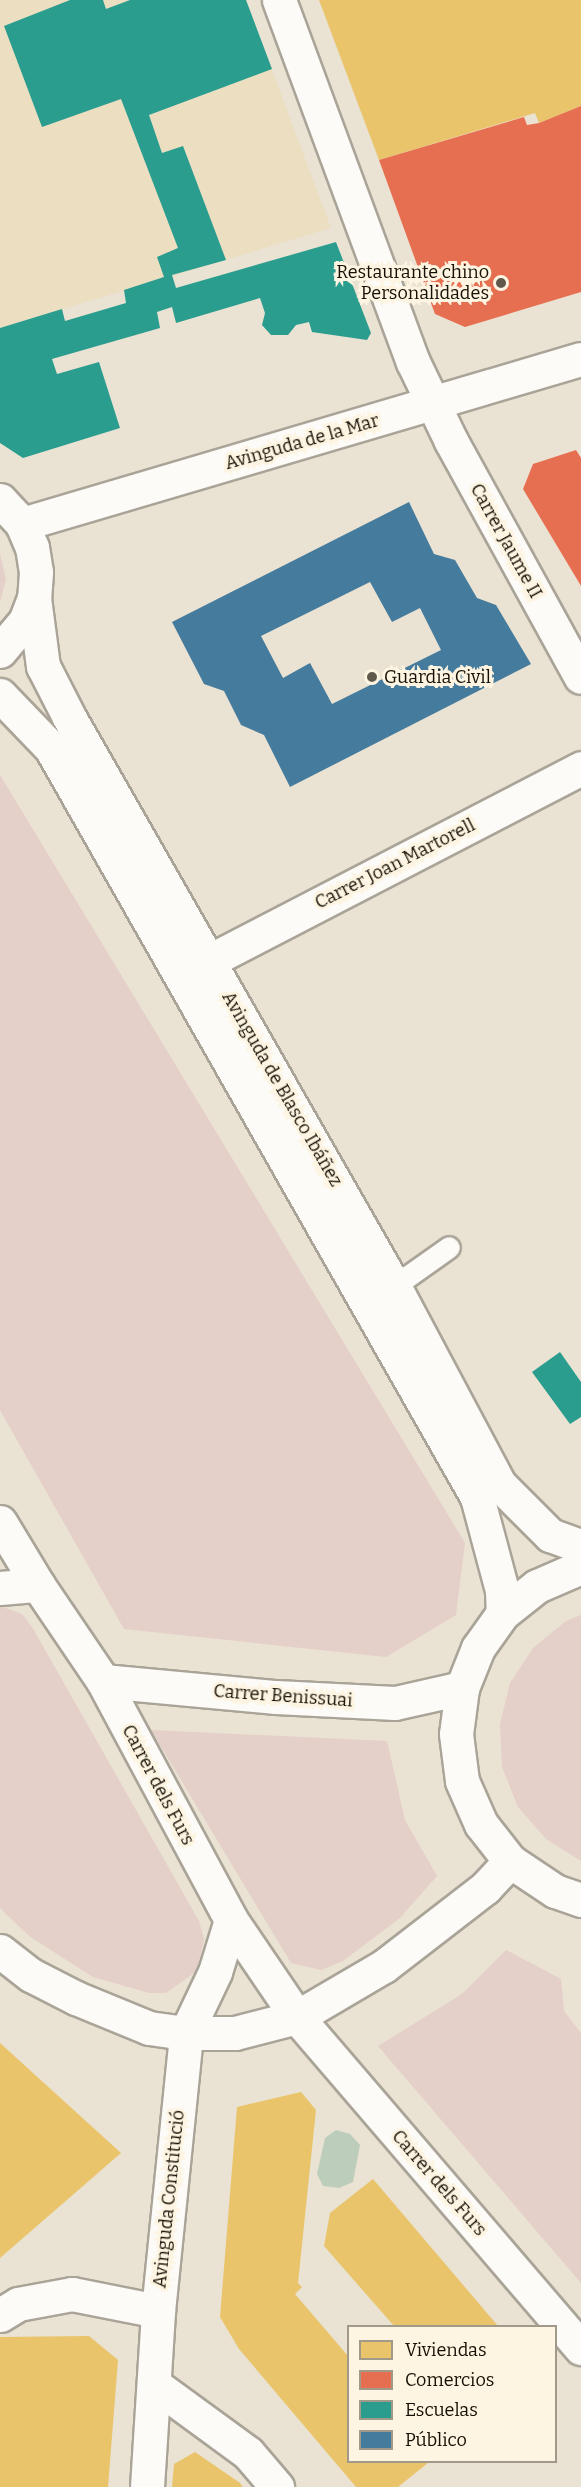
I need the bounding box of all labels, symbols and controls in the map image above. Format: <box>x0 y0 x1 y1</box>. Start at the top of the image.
place label: Restaurante chino Personalidades <box>336 262 489 304</box>
marker: Restaurante chino Personalidades <box>494 276 508 290</box>
street label: Avinguda de la Mar <box>223 410 381 474</box>
street label: Carrer Jaume II <box>466 480 546 602</box>
place label: Guardia Civil <box>384 666 491 688</box>
marker: Guardia Civil <box>365 670 379 684</box>
street label: Carrer Joan Martorell <box>311 814 479 914</box>
street label: Avinguda de Blasco Ibáñez <box>217 988 347 1190</box>
street label: Carrer Benissuai <box>213 1680 353 1712</box>
street label: Carrer dels Furs <box>117 1721 199 1849</box>
street label: Avinguda Constitució <box>149 2109 189 2289</box>
street label: Carrer dels Furs <box>387 2126 491 2240</box>
legend <box>347 2325 557 2463</box>
text: Viviendas <box>405 2339 487 2361</box>
text: Comercios <box>405 2369 494 2391</box>
text: Escuelas <box>405 2399 478 2421</box>
text: Público <box>405 2429 467 2451</box>

